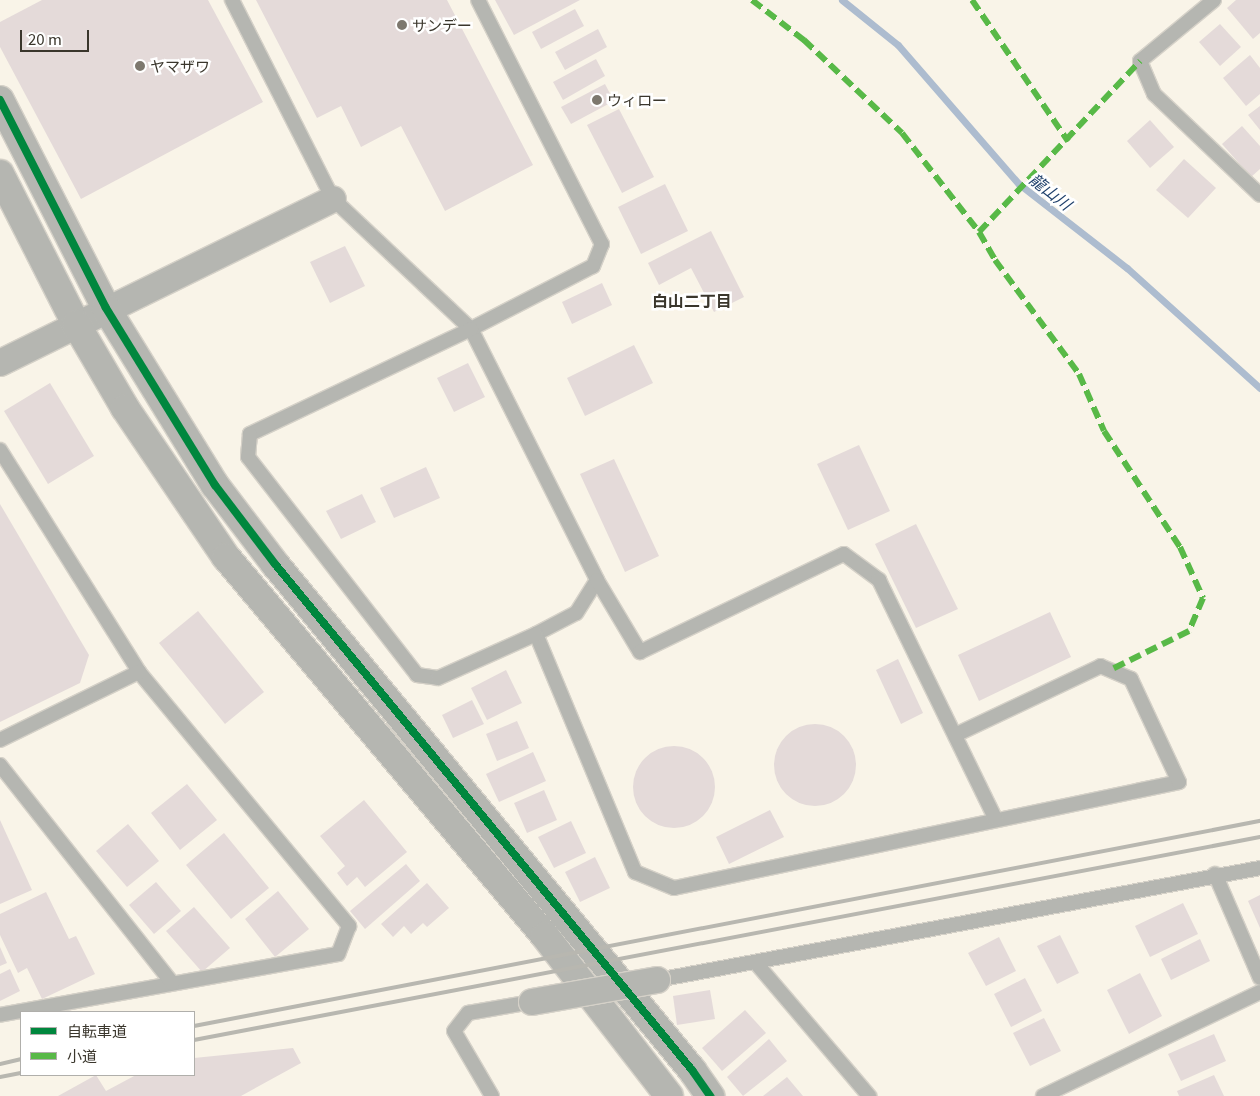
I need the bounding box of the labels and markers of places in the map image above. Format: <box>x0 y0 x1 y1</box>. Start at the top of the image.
place label: サンデー <box>412 16 472 34</box>
marker: サンデー <box>396 19 408 31</box>
place label: ヤマザワ <box>150 57 210 75</box>
marker: ヤマザワ <box>134 60 146 72</box>
place label: ウィロー <box>607 91 667 109</box>
marker: ウィロー <box>591 94 603 106</box>

